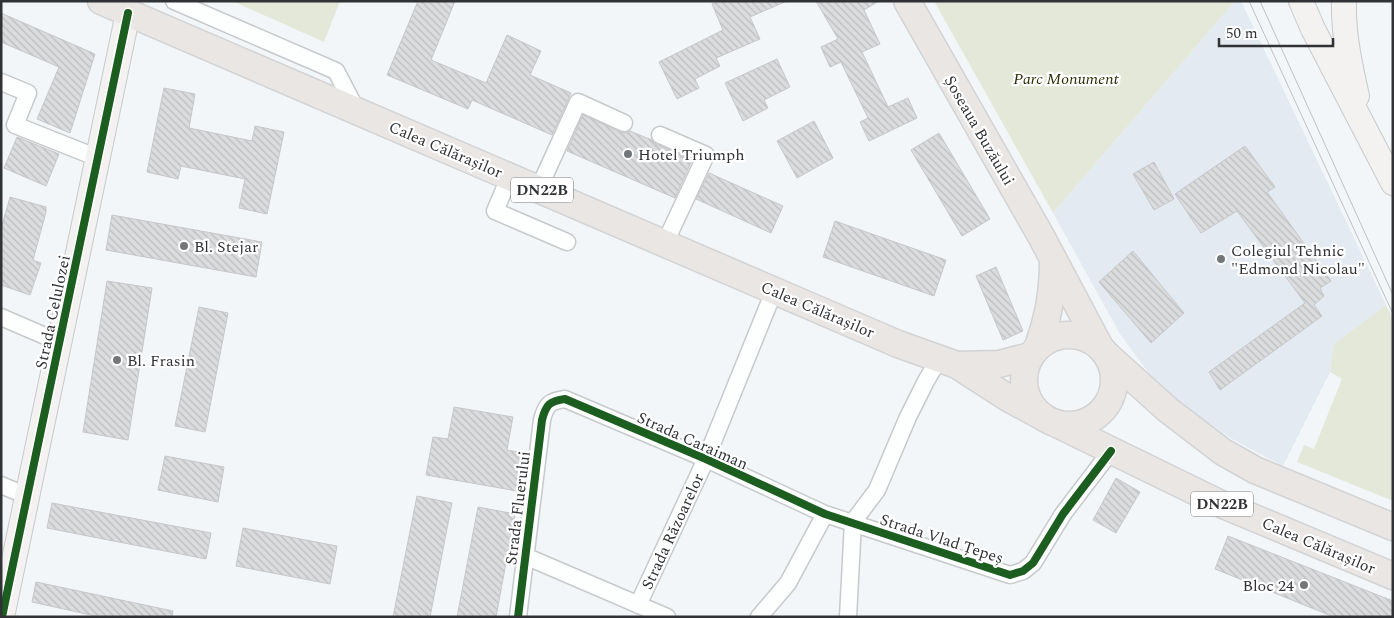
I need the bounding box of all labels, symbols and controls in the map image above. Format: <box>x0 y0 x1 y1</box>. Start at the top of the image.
scale bar <box>1219 15 1333 47</box>
text: 50 m <box>1226 22 1258 45</box>
park label: Parc Monument <box>1013 67 1120 91</box>
street label: Șoseaua Buzăului <box>938 71 1020 190</box>
street label: Calea Călărașilor <box>385 115 506 185</box>
place label: Hotel Triumph <box>638 143 745 167</box>
marker: Hotel Triumph <box>622 148 634 160</box>
road number: DN22B <box>511 178 573 202</box>
place label: Bl. Stejar <box>194 235 258 259</box>
place label: Colegiul Tehnic "Edmond Nicolau" <box>1231 239 1365 281</box>
marker: Bl. Stejar <box>178 240 190 252</box>
street label: Strada Celulozei <box>29 253 77 371</box>
marker: Colegiul Tehnic "Edmond Nicolau" <box>1215 253 1227 265</box>
street label: Calea Călărașilor <box>757 275 878 345</box>
place label: Bl. Frasin <box>127 349 195 373</box>
marker: Bl. Frasin <box>111 354 123 366</box>
street label: Strada Caraiman <box>633 406 752 476</box>
street label: Strada Fluerului <box>499 450 537 566</box>
street label: Strada Răzoarelor <box>635 469 710 594</box>
road number: DN22B <box>1191 492 1253 516</box>
street label: Strada Vlad Țepeș <box>877 508 1006 570</box>
street label: Calea Călărașilor <box>1258 511 1379 581</box>
place label: Bloc 24 <box>1243 574 1294 598</box>
marker: Bloc 24 <box>1298 579 1310 591</box>

